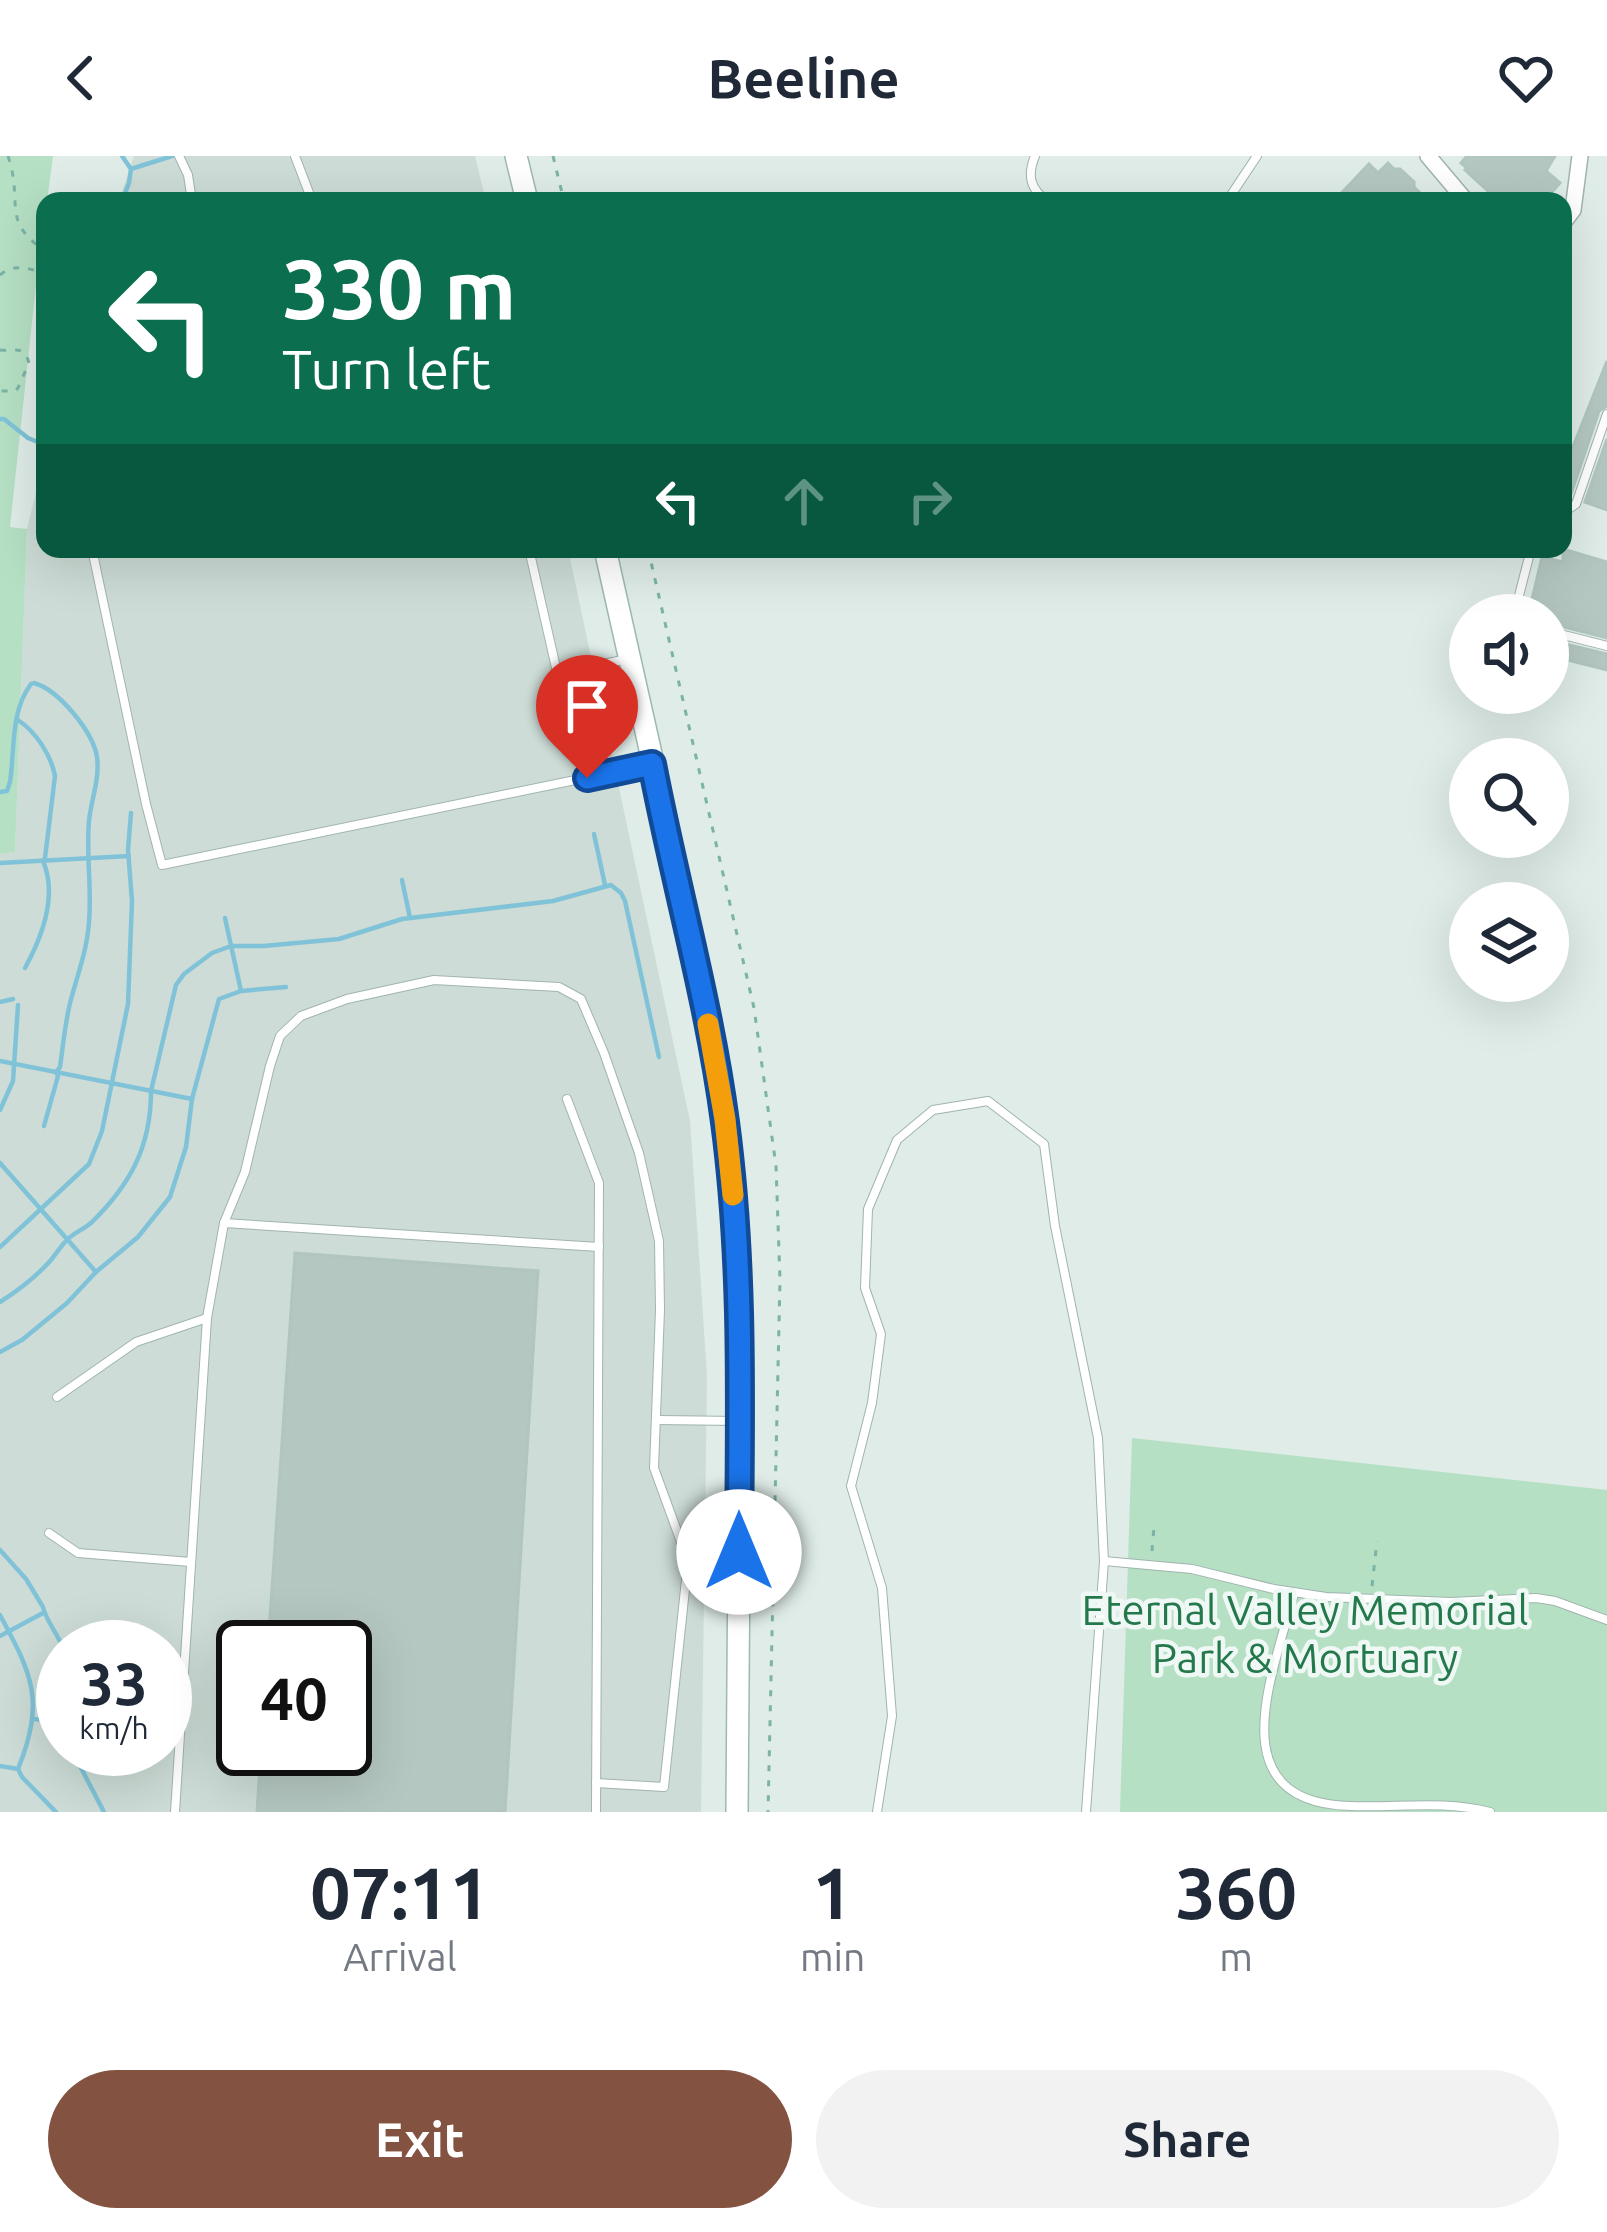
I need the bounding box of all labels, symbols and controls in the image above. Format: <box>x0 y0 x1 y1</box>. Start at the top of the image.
icon: back <box>48 45 114 111</box>
icon: heart <box>1493 45 1559 111</box>
text: Beeline <box>707 48 900 108</box>
icon: left <box>84 240 240 396</box>
text: 330 m <box>282 241 516 335</box>
text: Turn left <box>282 339 491 399</box>
icon: left <box>645 468 711 534</box>
icon: ahead <box>771 468 837 534</box>
icon: right <box>897 468 963 534</box>
map controls <box>1449 594 1569 1002</box>
button: sound <box>1449 594 1569 714</box>
pin <box>536 655 638 778</box>
icon: arrive <box>554 673 620 739</box>
button: search <box>1449 738 1569 858</box>
button: layers <box>1449 882 1569 1002</box>
position arrow <box>676 1489 802 1615</box>
park label: Eternal Valley Memorial Park & Mortuary <box>1081 1586 1529 1681</box>
speed limit sign: 40 <box>216 1620 372 1776</box>
text: 33 <box>80 1649 148 1716</box>
text: km/h <box>79 1711 149 1745</box>
text: 07:11 <box>310 1852 490 1933</box>
text: 1 <box>812 1852 853 1933</box>
text: 360 <box>1175 1852 1297 1933</box>
text: Arrival <box>343 1935 457 1978</box>
text: min <box>800 1935 865 1978</box>
text: m <box>1219 1935 1253 1978</box>
button: Exit <box>48 2070 792 2208</box>
button: Share <box>816 2070 1559 2208</box>

